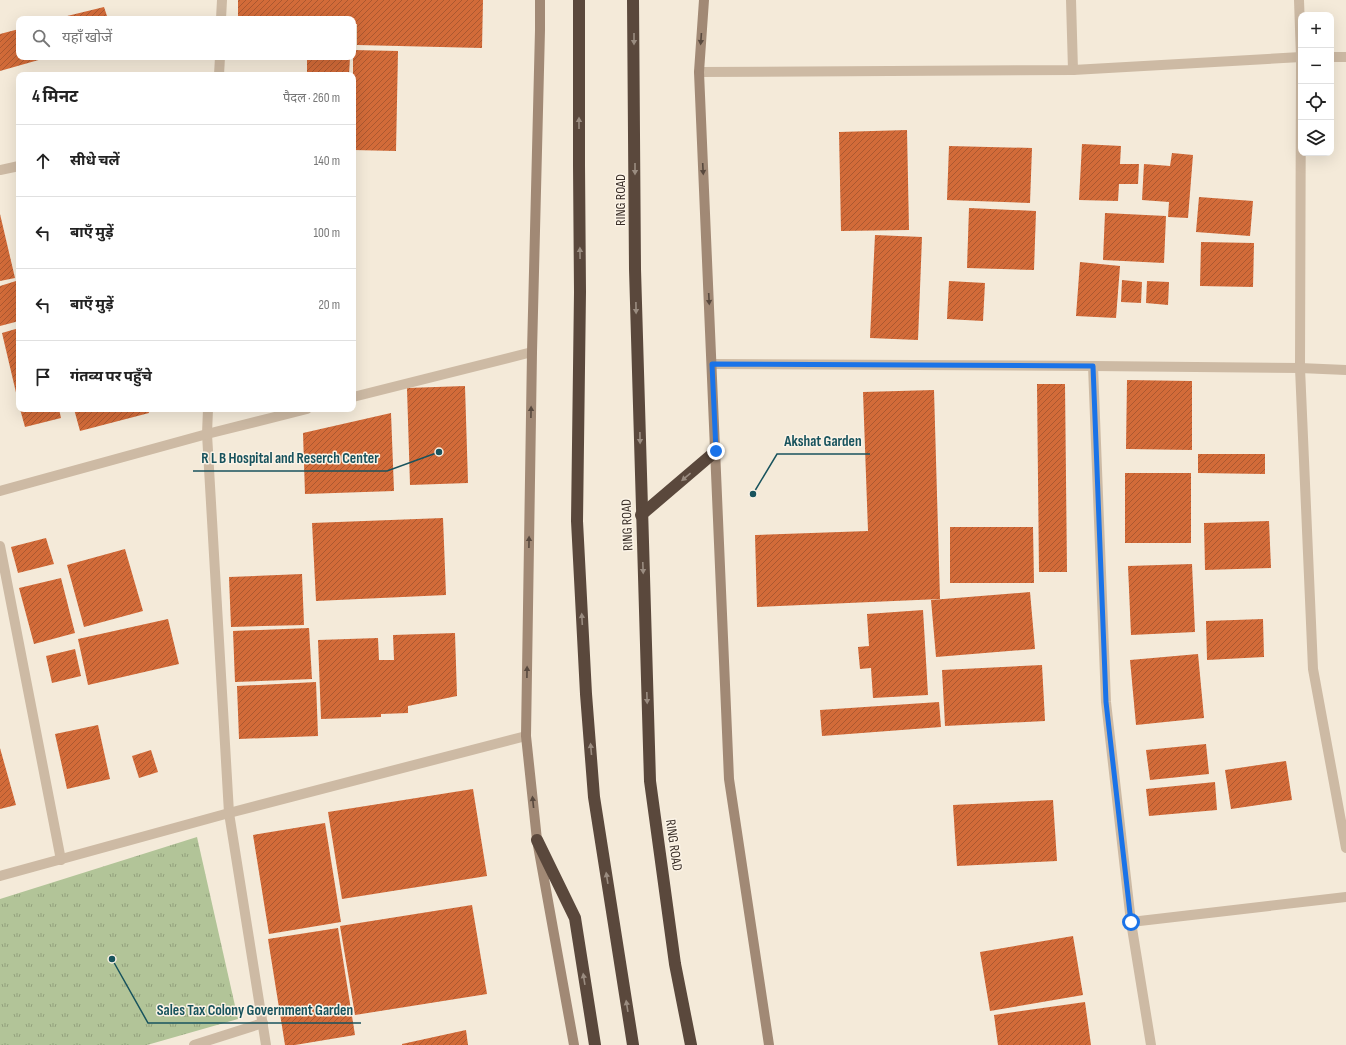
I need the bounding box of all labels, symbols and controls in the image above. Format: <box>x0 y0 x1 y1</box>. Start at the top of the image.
map controls <box>1298 12 1334 156</box>
button: + <box>1298 12 1334 48</box>
search box <box>16 16 356 60</box>
icon: search <box>30 27 52 49</box>
text: यहाँ खोजें <box>62 28 112 47</box>
one-way arrow <box>631 33 637 46</box>
one-way arrow <box>698 33 705 45</box>
button: − <box>1298 48 1334 84</box>
button: locate <box>1298 84 1334 120</box>
text: 4 मिनट <box>32 87 78 107</box>
text: पैदल · 260 m <box>283 90 340 106</box>
one-way arrow <box>576 116 582 129</box>
button: layers <box>1298 120 1334 156</box>
icon: ahead <box>32 150 54 172</box>
text: सीधे चलें <box>70 151 120 170</box>
text: 140 m <box>314 153 340 169</box>
one-way arrow <box>632 163 638 176</box>
one-way arrow <box>700 163 707 175</box>
street label: RING ROAD <box>612 174 629 226</box>
icon: left <box>32 222 54 244</box>
text: बाएँ मुड़ें <box>70 223 113 242</box>
text: 100 m <box>313 225 340 241</box>
one-way arrow <box>577 246 583 259</box>
one-way arrow <box>706 293 712 306</box>
icon: left <box>32 294 54 316</box>
text: बाएँ मुड़ें <box>70 295 113 314</box>
text: 20 m <box>318 297 340 313</box>
one-way arrow <box>633 302 640 314</box>
icon: arrive <box>32 366 54 388</box>
text: गंतव्य पर पहुँचे <box>70 367 152 386</box>
one-way arrow <box>528 405 534 418</box>
callout: Akshat Garden <box>777 427 870 454</box>
one-way arrow <box>636 432 643 444</box>
text: Akshat Garden <box>783 432 862 451</box>
route end <box>707 442 725 460</box>
callout: R L B Hospital and Reserch Center <box>193 444 387 471</box>
text: R L B Hospital and Reserch Center <box>201 449 379 468</box>
one-way arrow <box>681 472 691 481</box>
street label: RING ROAD <box>618 499 636 551</box>
one-way arrow <box>526 535 532 548</box>
one-way arrow <box>640 562 646 575</box>
one-way arrow <box>579 613 586 625</box>
one-way arrow <box>524 665 530 678</box>
one-way arrow <box>644 692 651 704</box>
one-way arrow <box>587 743 594 755</box>
one-way arrow <box>530 796 536 808</box>
street label: RING ROAD <box>662 818 686 872</box>
one-way arrow <box>604 872 610 884</box>
route start <box>1122 913 1140 931</box>
one-way arrow <box>581 973 587 985</box>
callout: Sales Tax Colony Government Garden <box>148 996 361 1023</box>
one-way arrow <box>624 1000 630 1013</box>
text: Sales Tax Colony Government Garden <box>157 1001 353 1020</box>

